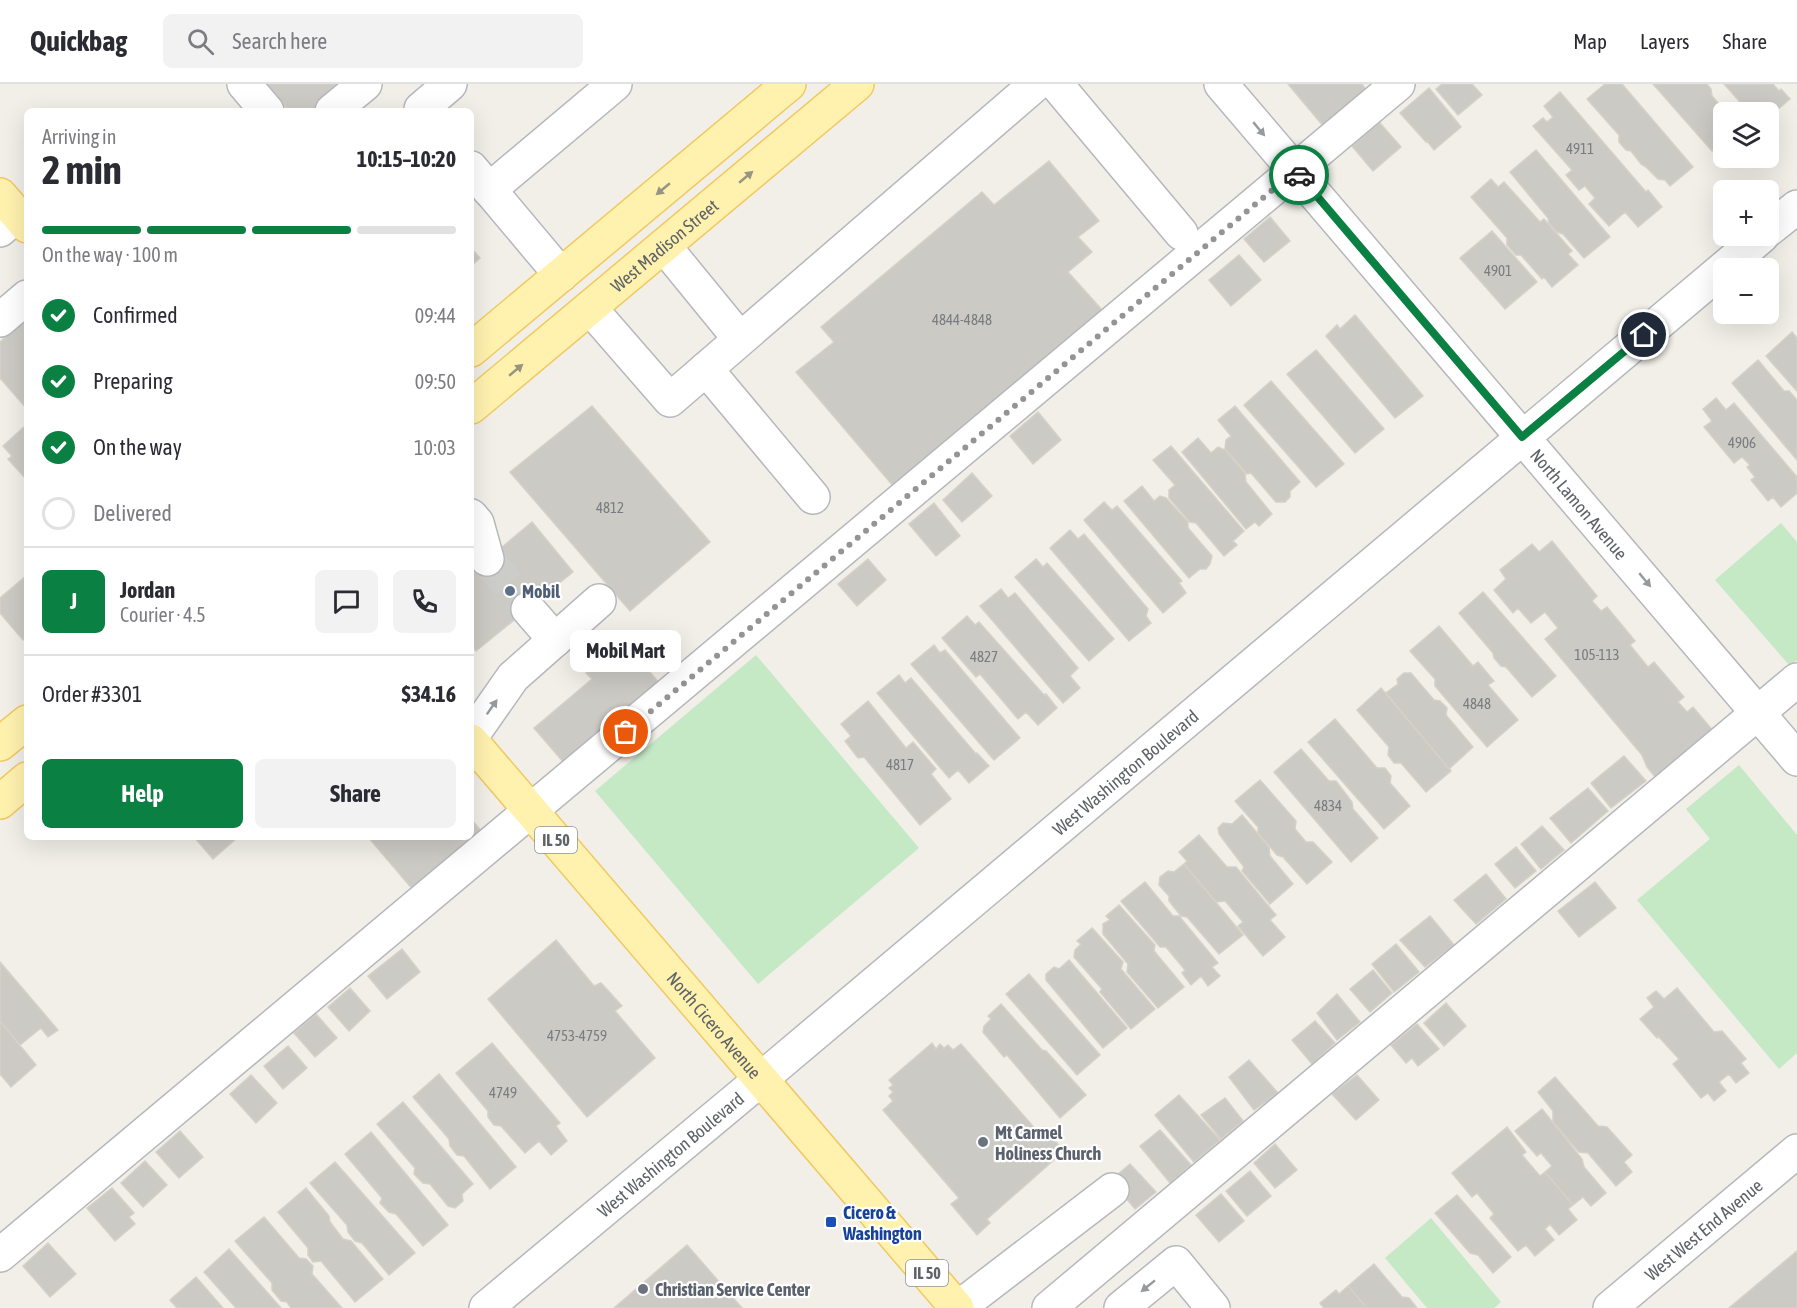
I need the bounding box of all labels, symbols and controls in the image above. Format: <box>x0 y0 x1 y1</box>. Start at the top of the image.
search box <box>163 14 583 68</box>
text: Quickbag <box>30 25 127 57</box>
icon: search <box>184 25 217 58</box>
text: Search here <box>232 28 327 54</box>
text: Map <box>1573 29 1607 53</box>
text: Layers <box>1640 29 1690 53</box>
text: Share <box>1723 29 1767 53</box>
map controls <box>1713 102 1779 324</box>
button: layers <box>1713 102 1779 168</box>
one-way arrow <box>1253 121 1266 137</box>
text: Arriving in <box>42 125 116 148</box>
house number: 4911 <box>1566 140 1594 157</box>
courier <box>1269 145 1329 205</box>
text: 10:15–10:20 <box>357 146 456 172</box>
text: 2 min <box>42 148 122 192</box>
icon: car <box>1283 159 1316 192</box>
one-way arrow <box>738 171 753 184</box>
button: + <box>1713 180 1779 246</box>
one-way arrow <box>656 182 671 195</box>
street label: West Madison Street <box>606 194 722 296</box>
text: On the way · 100 m <box>42 243 178 266</box>
button: − <box>1713 258 1779 324</box>
house number: 4901 <box>1484 262 1512 279</box>
icon: check <box>42 299 75 332</box>
text: Confirmed <box>93 302 178 328</box>
text: 09:44 <box>415 304 456 327</box>
pin <box>1618 309 1669 360</box>
house number: 4844-4848 <box>932 311 992 328</box>
icon: home <box>1627 318 1660 351</box>
one-way arrow <box>508 364 523 377</box>
icon: check <box>42 365 75 398</box>
text: Preparing <box>93 368 173 394</box>
text: 09:50 <box>415 370 456 393</box>
icon: check <box>42 431 75 464</box>
text: On the way <box>93 434 182 460</box>
house number: 4906 <box>1728 434 1756 451</box>
text: 10:03 <box>414 436 456 459</box>
street label: North Lamon Avenue <box>1526 444 1632 563</box>
house number: 4812 <box>596 499 624 516</box>
text: Delivered <box>93 500 172 526</box>
button: chat <box>315 570 378 633</box>
button: phone <box>393 570 456 633</box>
one-way arrow <box>1638 572 1651 587</box>
text: Jordan <box>120 577 175 603</box>
place label: Mobil <box>522 581 560 602</box>
marker: Mobil <box>503 584 517 598</box>
text: J <box>70 588 77 614</box>
text: Courier · 4.5 <box>120 603 206 626</box>
callout: Mobil Mart <box>570 630 682 672</box>
text: Mobil Mart <box>586 639 665 662</box>
house number: 105-113 <box>1574 646 1620 663</box>
house number: 4827 <box>970 648 998 665</box>
text: Order #3301 <box>42 681 142 707</box>
text: $34.16 <box>401 681 456 707</box>
house number: 4848 <box>1463 695 1491 712</box>
one-way arrow <box>486 699 497 715</box>
street label: West Washington Boulevard <box>1048 705 1202 840</box>
pin <box>600 706 651 757</box>
icon: bag <box>609 715 642 748</box>
house number: 4817 <box>886 756 914 773</box>
button: Help <box>42 759 243 828</box>
button: Share <box>255 759 456 828</box>
house number: 4834 <box>1314 797 1342 814</box>
road number: IL 50 <box>535 827 577 853</box>
street label: North Cicero Avenue <box>663 967 766 1083</box>
house number: 4753-4759 <box>547 1027 607 1044</box>
house number: 4749 <box>489 1084 517 1101</box>
street label: West Washington Boulevard <box>593 1088 748 1221</box>
place label: Mt Carmel Holiness Church <box>995 1122 1101 1164</box>
marker: Mt Carmel Holiness Church <box>976 1135 990 1149</box>
street label: West West End Avenue <box>1640 1174 1766 1285</box>
place label: Cicero & Washington <box>842 1202 922 1244</box>
marker: Cicero & Washington <box>824 1215 838 1229</box>
road number: IL 50 <box>906 1260 948 1286</box>
place label: Christian Service Center <box>655 1279 811 1300</box>
one-way arrow <box>1140 1279 1156 1292</box>
marker: Christian Service Center <box>636 1282 650 1296</box>

